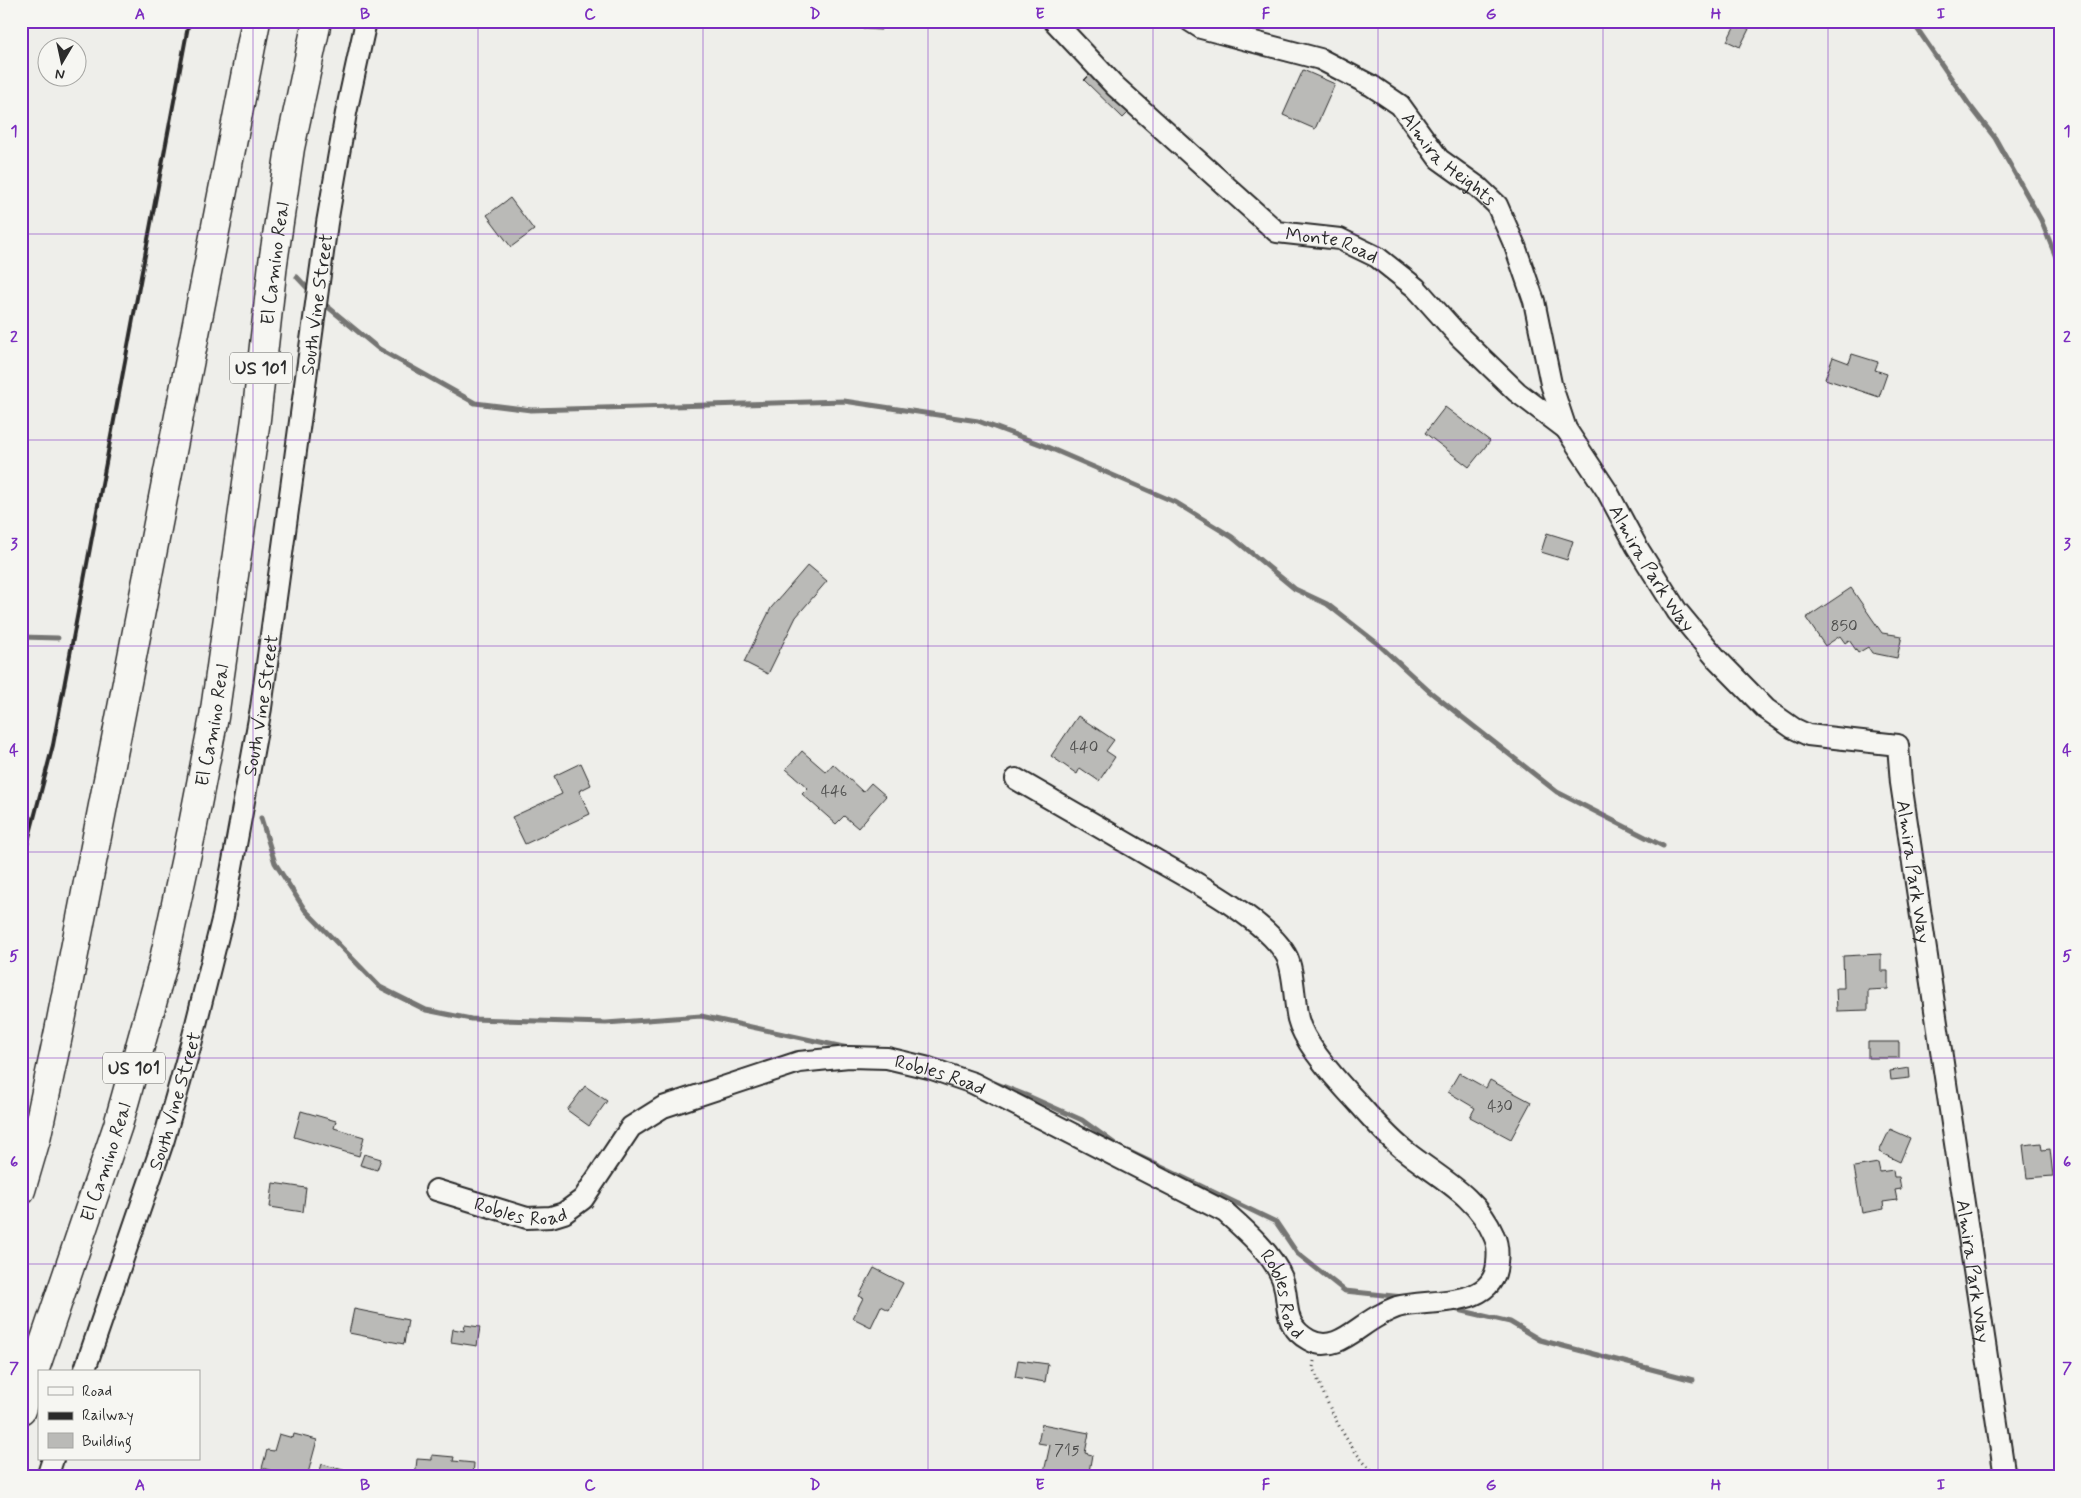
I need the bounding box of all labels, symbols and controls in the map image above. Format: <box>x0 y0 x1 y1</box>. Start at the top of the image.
text: A <box>135 4 145 25</box>
text: B <box>360 4 370 25</box>
text: C <box>584 4 596 25</box>
text: D <box>809 4 821 25</box>
text: E <box>1035 4 1045 25</box>
text: F <box>1262 4 1271 25</box>
text: G <box>1486 4 1497 25</box>
text: H <box>1711 4 1722 25</box>
text: I <box>1937 4 1946 25</box>
north arrow <box>38 38 88 88</box>
text: N <box>54 64 66 83</box>
street label: Almira Heights <box>1395 108 1502 212</box>
text: 1 <box>10 121 18 142</box>
text: 1 <box>2063 121 2071 142</box>
street label: El Camino Real <box>255 200 296 326</box>
street label: Monte Road <box>1284 222 1382 270</box>
street label: South Vine Street <box>295 232 339 377</box>
text: 2 <box>10 327 18 348</box>
text: 2 <box>2063 327 2071 348</box>
road number: US 101 <box>230 352 292 383</box>
street label: Almira Park Way <box>1603 501 1700 637</box>
text: 3 <box>10 534 18 555</box>
text: 3 <box>2063 534 2071 555</box>
house number: 850 <box>1830 616 1858 637</box>
street label: South Vine Street <box>238 633 285 778</box>
street label: El Camino Real <box>190 662 235 789</box>
house number: 440 <box>1070 737 1098 758</box>
text: 4 <box>9 740 19 761</box>
text: 4 <box>2062 740 2072 761</box>
house number: 446 <box>821 781 847 802</box>
street label: Almira Park Way <box>1890 798 1936 945</box>
text: 5 <box>9 946 19 967</box>
text: 5 <box>2062 946 2072 967</box>
street label: South Vine Street <box>143 1029 208 1174</box>
street label: Robles Road <box>892 1049 990 1101</box>
road number: US 101 <box>103 1052 165 1084</box>
house number: 430 <box>1487 1096 1513 1117</box>
street label: El Camino Real <box>75 1100 138 1225</box>
text: 6 <box>10 1152 18 1173</box>
text: 6 <box>2063 1152 2071 1173</box>
street label: Robles Road <box>471 1192 570 1232</box>
street label: Almira Park Way <box>1950 1198 1996 1345</box>
street label: Robles Road <box>1254 1244 1309 1345</box>
text: 7 <box>9 1358 19 1379</box>
text: 7 <box>2062 1358 2072 1379</box>
legend <box>38 1370 200 1460</box>
text: Road <box>82 1382 112 1402</box>
text: Railway <box>82 1406 134 1426</box>
text: Building <box>82 1432 132 1453</box>
house number: 715 <box>1054 1440 1080 1461</box>
text: A <box>135 1475 145 1496</box>
text: B <box>360 1475 370 1496</box>
text: C <box>584 1475 596 1496</box>
text: D <box>809 1475 821 1496</box>
text: E <box>1035 1475 1045 1496</box>
text: F <box>1262 1475 1271 1496</box>
text: G <box>1486 1475 1497 1496</box>
text: H <box>1711 1475 1722 1496</box>
text: I <box>1937 1475 1946 1496</box>

